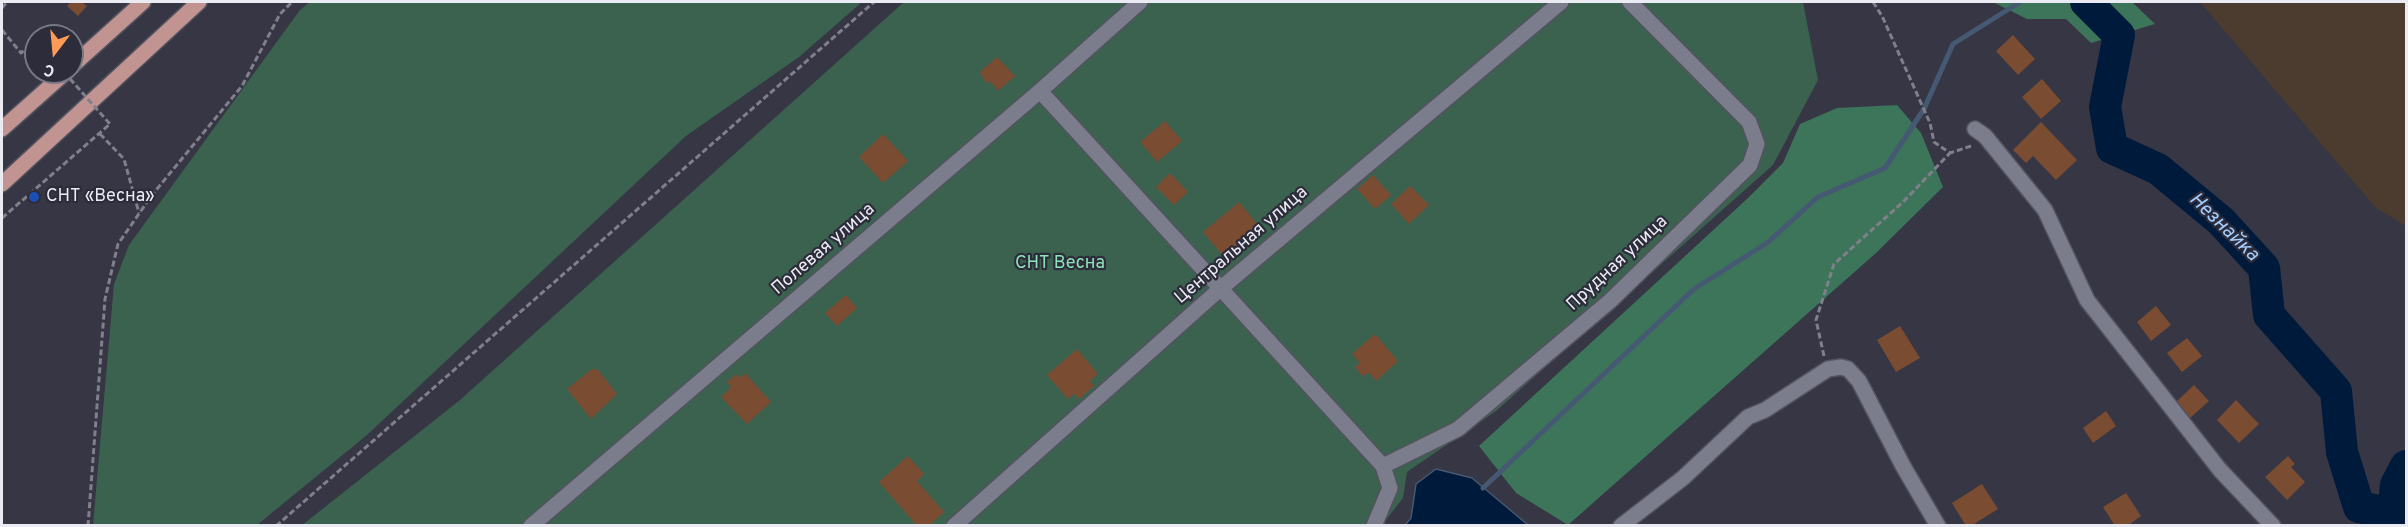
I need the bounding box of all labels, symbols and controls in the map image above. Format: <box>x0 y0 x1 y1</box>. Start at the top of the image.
north arrow <box>24 24 84 84</box>
text: С <box>42 58 57 80</box>
street label: Центральная улица <box>1171 182 1313 310</box>
place label: СНТ «Весна» <box>46 186 154 208</box>
water label: Незнайка <box>2183 189 2263 267</box>
marker: СНТ «Весна» <box>27 190 41 204</box>
street label: Полевая улица <box>768 199 880 301</box>
street label: Прудная улица <box>1563 212 1673 316</box>
park label: СНТ Весна <box>1015 253 1105 275</box>

